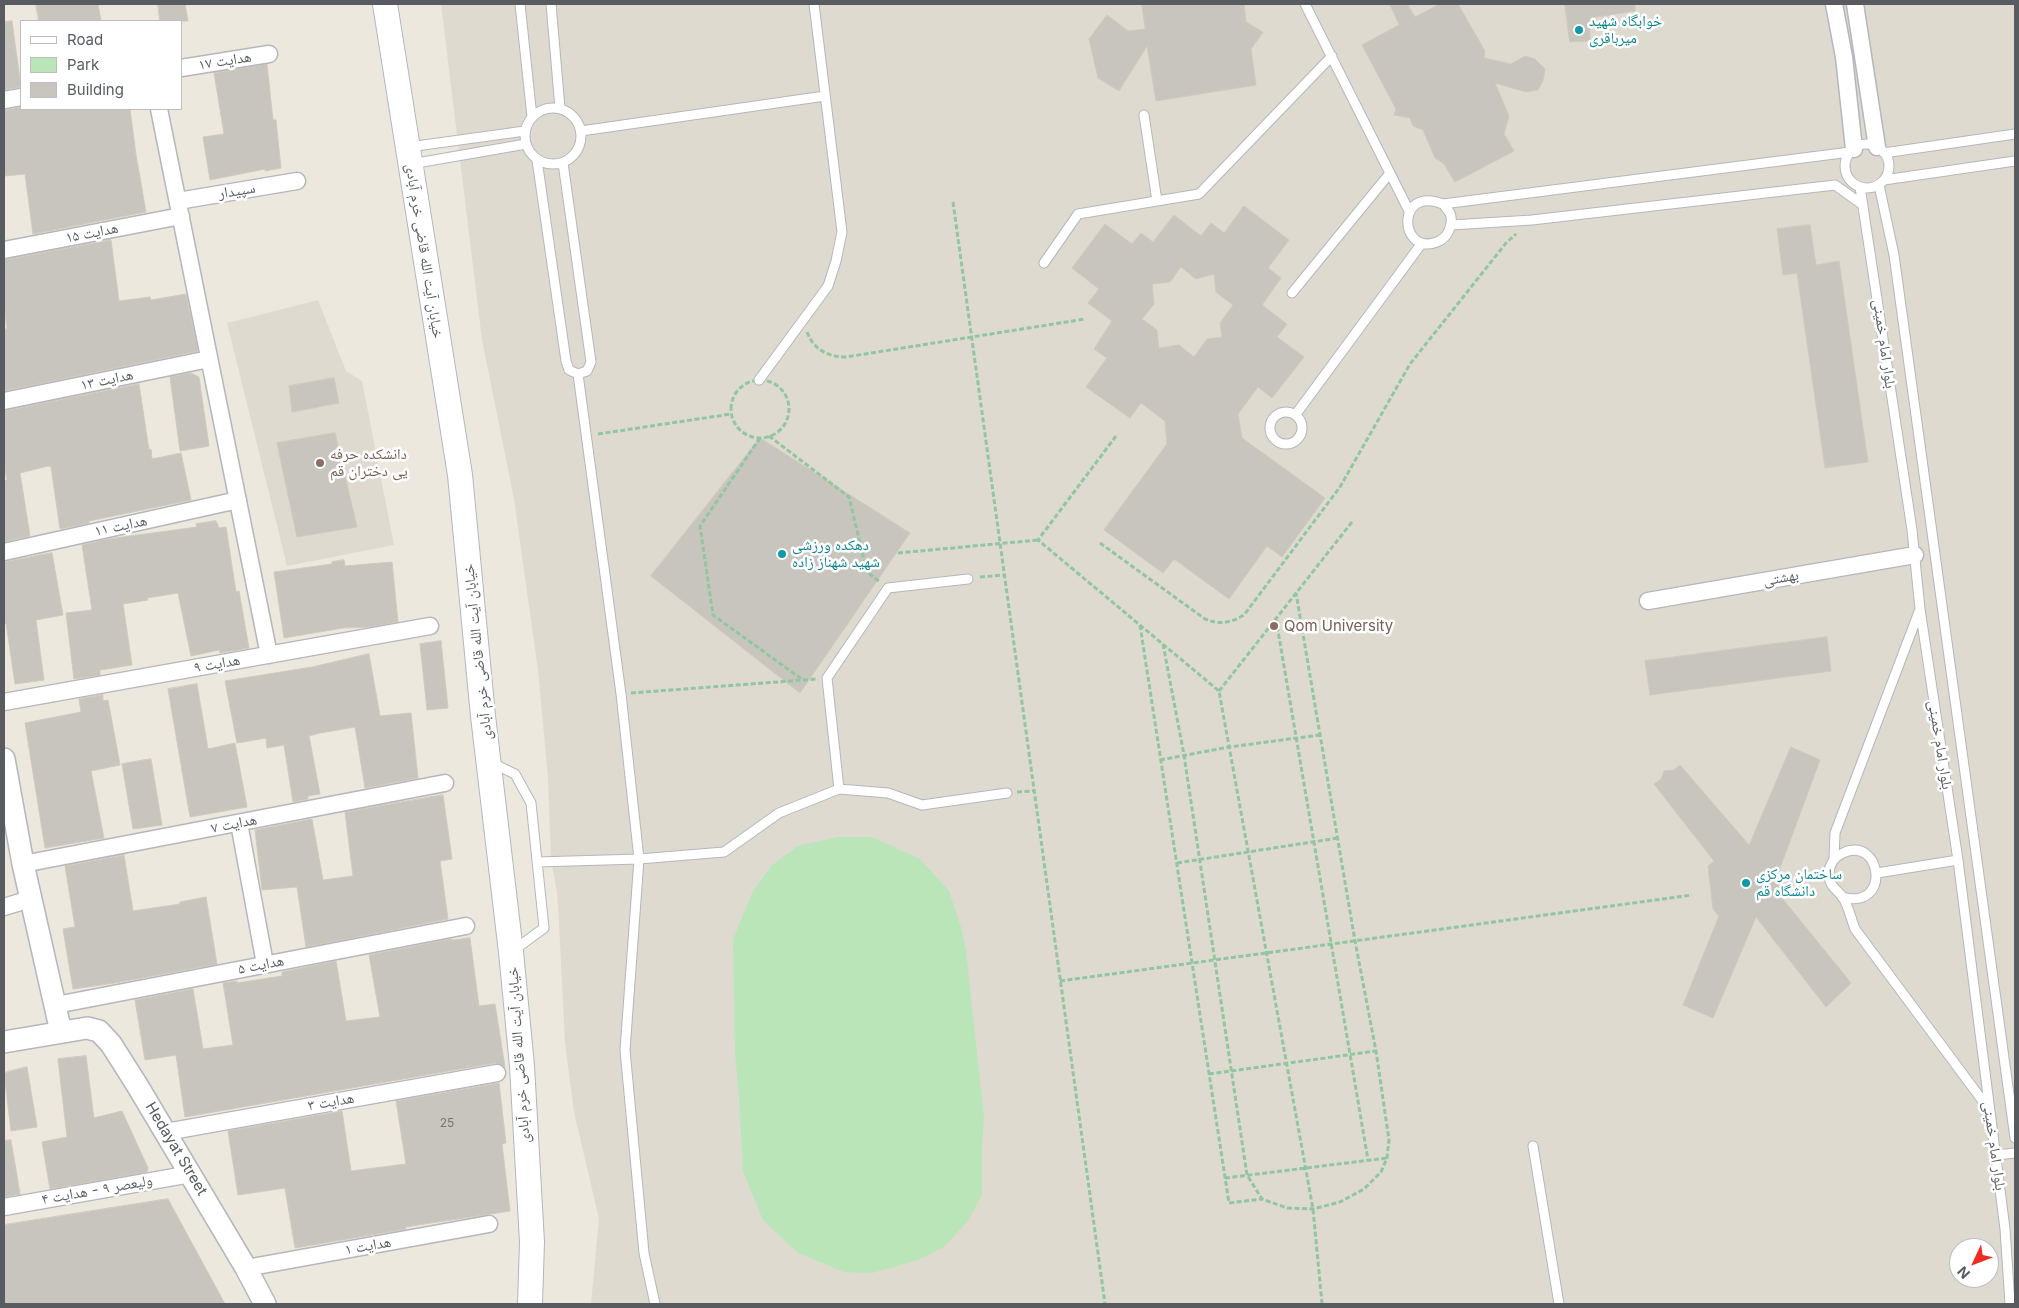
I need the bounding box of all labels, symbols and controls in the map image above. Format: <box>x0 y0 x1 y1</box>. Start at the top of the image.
place label: خوابگاه شهید میرباقری <box>1589 12 1662 47</box>
legend <box>20 20 182 110</box>
marker: خوابگاه شهید میرباقری <box>1573 24 1585 36</box>
text: Road <box>67 30 103 49</box>
street label: هدایت ۱۷ <box>197 48 253 74</box>
text: Park <box>67 55 99 74</box>
text: Building <box>67 80 124 99</box>
street label: خیابان آیت الله قاضی خرم آبادی <box>401 162 447 340</box>
street label: سپیدار <box>217 179 257 203</box>
street label: هدایت ۱۵ <box>64 219 120 247</box>
street label: بلوار امام خمینی <box>1869 298 1899 390</box>
street label: هدایت ۱۳ <box>79 366 135 394</box>
place label: دانشکده حرفه یی دختران قم <box>330 445 408 480</box>
marker: دانشکده حرفه یی دختران قم <box>314 457 326 469</box>
street label: هدایت ۱۱ <box>93 512 149 540</box>
place label: دهکده ورزشی شهید شهناز زاده <box>792 536 880 571</box>
marker: دهکده ورزشی شهید شهناز زاده <box>776 548 788 560</box>
street label: خیابان آیت الله قاضی خرم آبادی <box>460 563 496 741</box>
street label: بهشتی <box>1762 566 1800 590</box>
place label: Qom University <box>1284 617 1393 635</box>
marker: Qom University <box>1268 620 1280 632</box>
street label: هدایت ۹ <box>192 651 242 677</box>
street label: بلوار امام خمینی <box>1924 699 1956 791</box>
street label: هدایت ۷ <box>209 811 259 837</box>
place label: ساختمان مرکزی دانشگاه قم <box>1756 865 1842 900</box>
marker: ساختمان مرکزی دانشگاه قم <box>1740 877 1752 889</box>
street label: هدایت ۵ <box>236 952 286 978</box>
street label: خیابان آیت الله قاضی خرم آبادی <box>504 966 534 1144</box>
street label: هدایت ۳ <box>306 1089 356 1115</box>
street label: Hedayat Street <box>141 1099 211 1199</box>
street label: بلوار امام خمینی <box>1979 1100 2009 1192</box>
house number: 25 <box>440 1116 454 1130</box>
street label: ولیعصر ۹ - هدایت ۴ <box>40 1171 154 1209</box>
street label: هدایت ۱ <box>343 1233 393 1259</box>
north arrow <box>1949 1238 1999 1288</box>
text: N <box>1954 1263 1973 1283</box>

